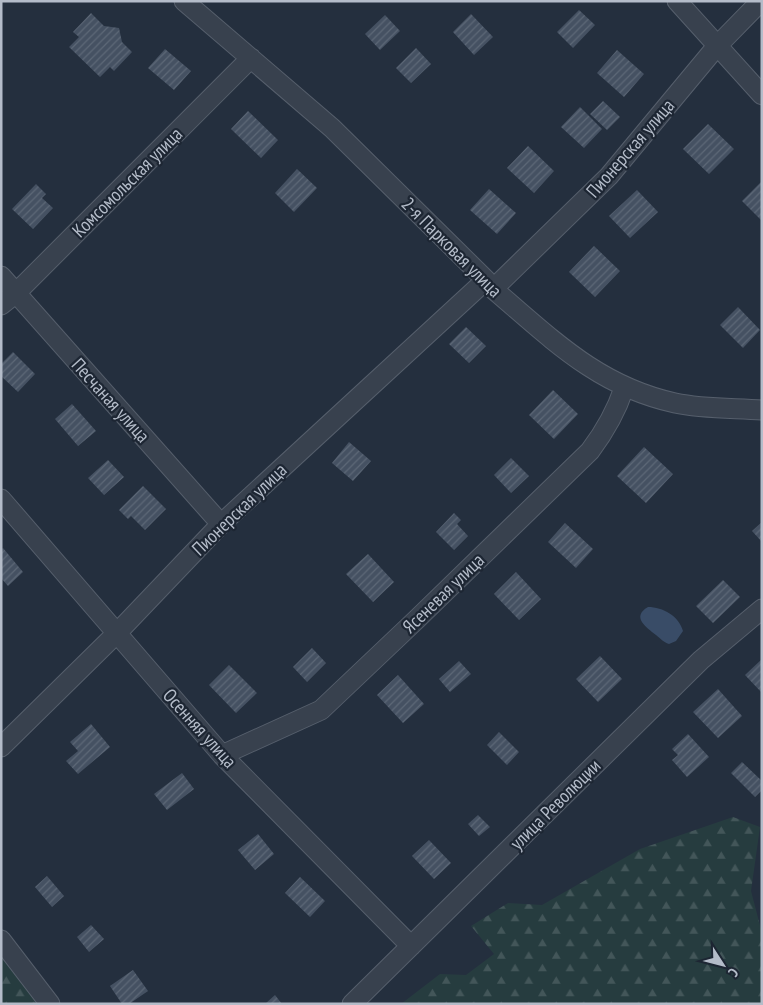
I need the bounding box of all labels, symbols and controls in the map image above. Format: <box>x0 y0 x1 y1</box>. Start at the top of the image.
street label: Пионерская улица <box>581 94 679 202</box>
street label: Комсомольская улица <box>67 122 187 242</box>
street label: 2-я Парковая улица <box>397 192 507 302</box>
street label: Песчаная улица <box>67 353 155 447</box>
street label: Пионерская улица <box>186 458 292 560</box>
street label: Ясеневая улица <box>397 548 489 638</box>
street label: Осенняя улица <box>158 683 242 773</box>
street label: улица Революции <box>505 754 605 854</box>
north arrow <box>698 940 748 990</box>
text: С <box>724 965 743 981</box>

